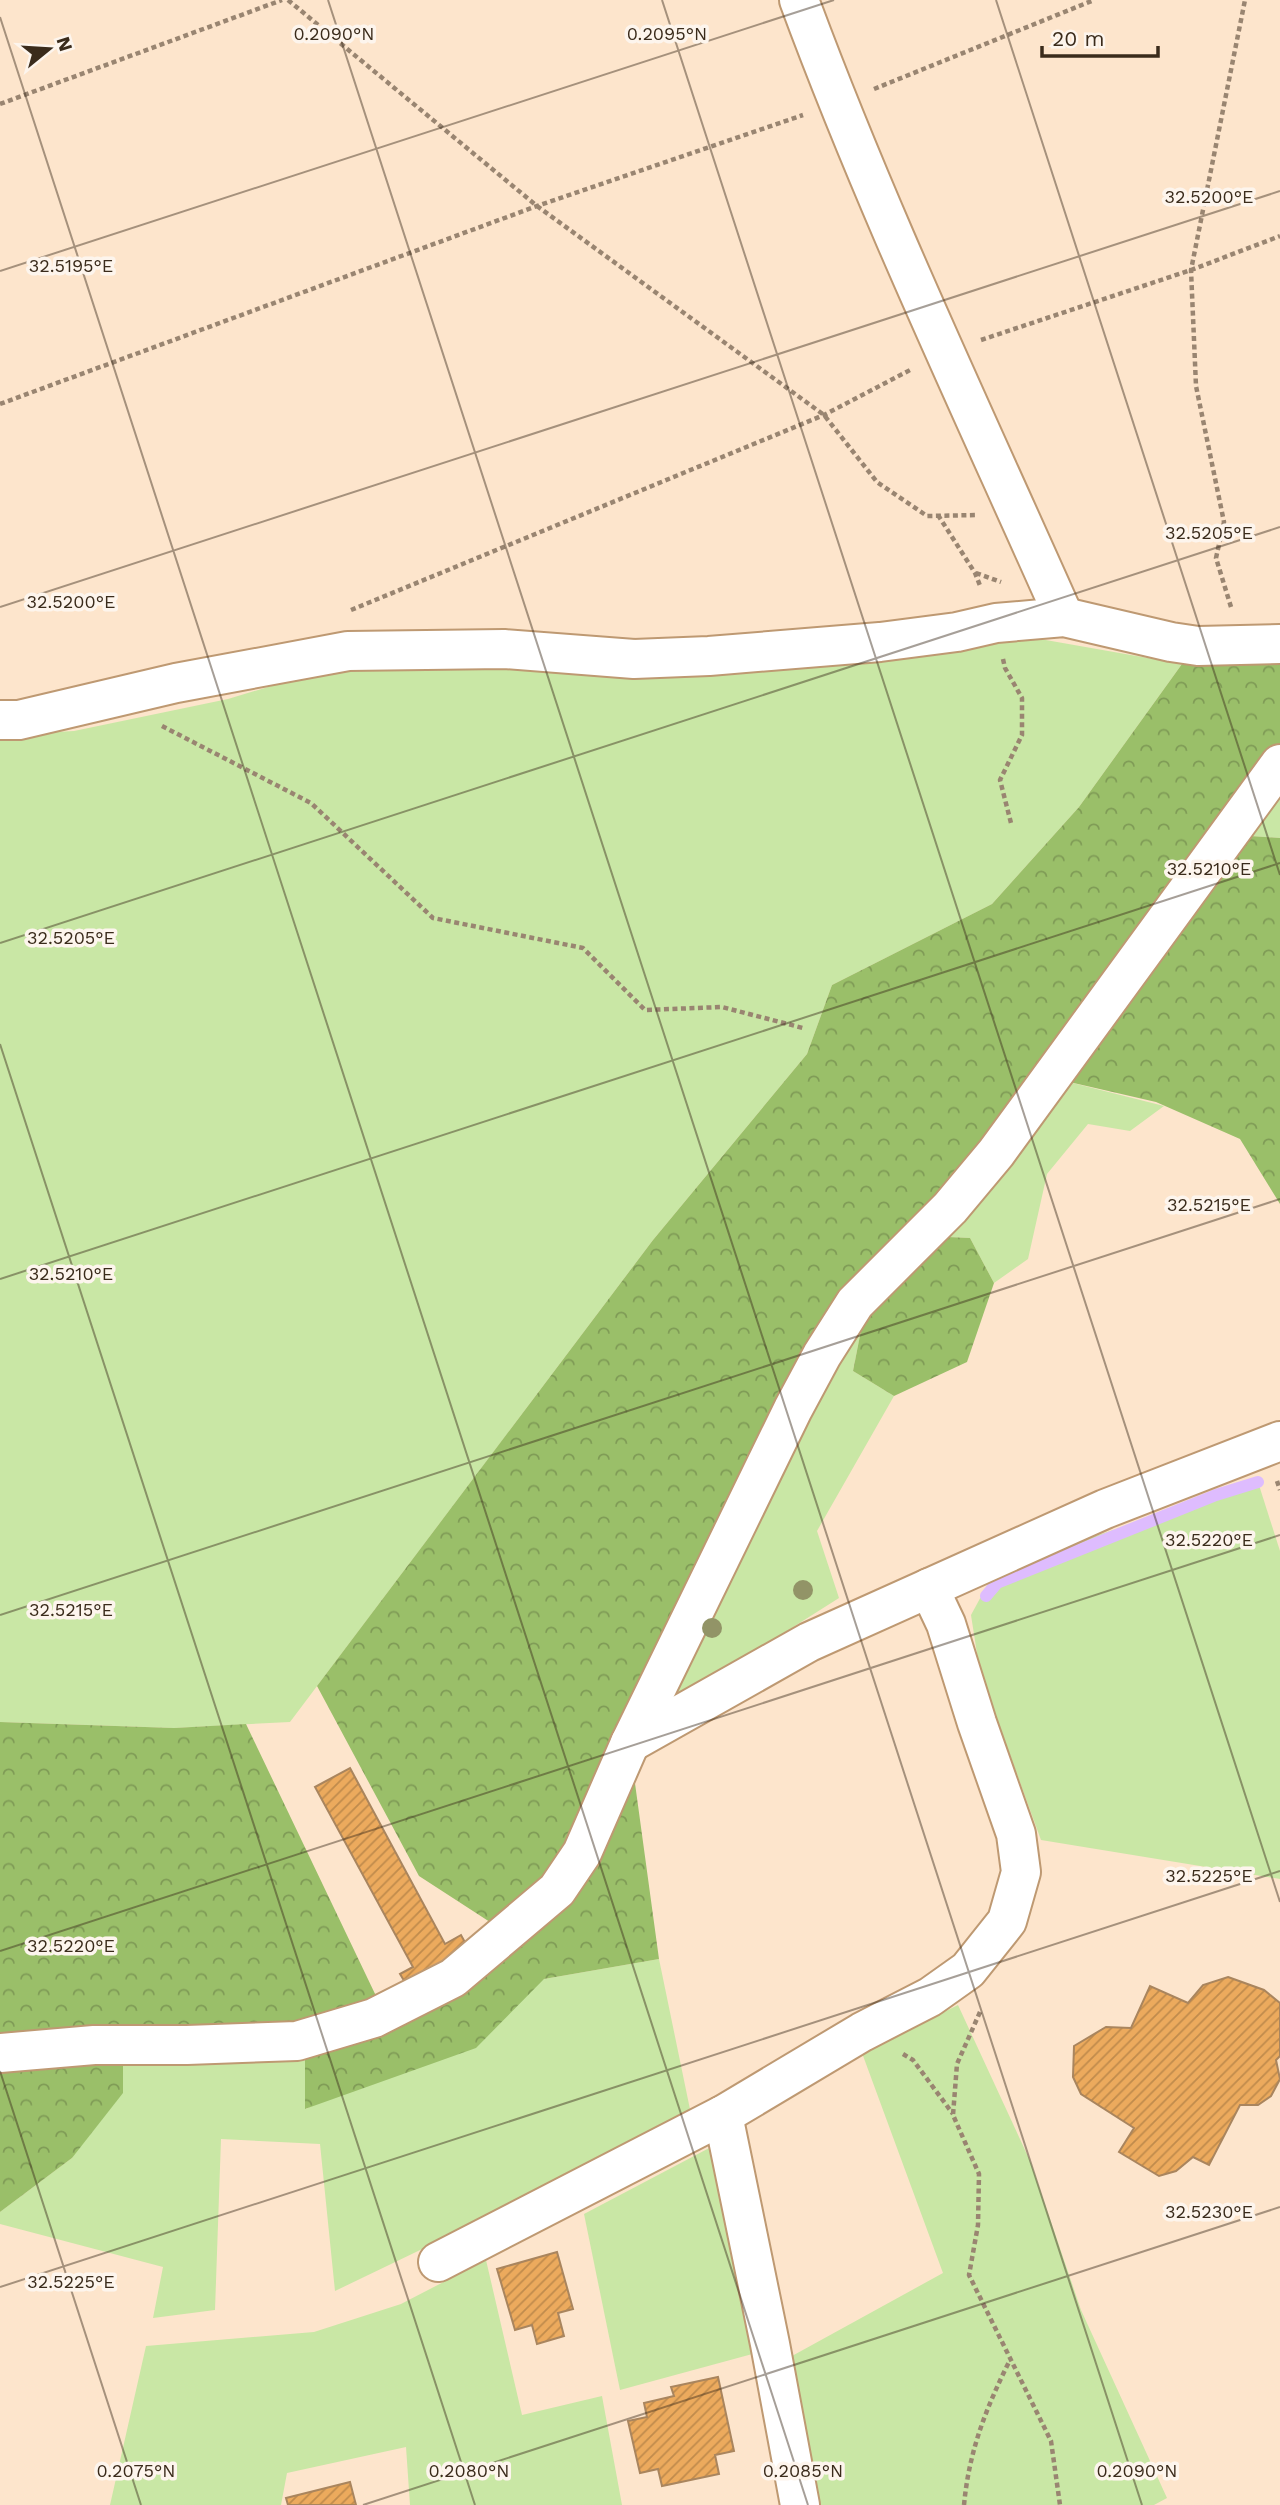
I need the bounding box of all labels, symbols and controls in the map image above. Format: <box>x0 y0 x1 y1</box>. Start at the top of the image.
north arrow <box>14 14 84 84</box>
scale bar <box>1042 14 1158 58</box>
text: 0.2090°N <box>293 23 375 44</box>
text: 0.2095°N <box>627 23 707 44</box>
text: 20 m <box>1052 26 1104 51</box>
text: N <box>52 34 78 54</box>
text: 32.5200°E <box>1165 186 1253 207</box>
text: 32.5195°E <box>29 255 113 276</box>
text: 32.5205°E <box>1165 522 1253 543</box>
text: 32.5200°E <box>27 591 115 612</box>
text: 32.5210°E <box>1167 858 1251 879</box>
text: 32.5205°E <box>27 927 115 948</box>
text: 32.5215°E <box>1167 1194 1251 1215</box>
text: 32.5210°E <box>29 1263 113 1284</box>
text: 32.5220°E <box>1165 1529 1253 1550</box>
text: 32.5215°E <box>29 1599 113 1620</box>
text: 32.5225°E <box>1165 1865 1253 1886</box>
text: 32.5220°E <box>27 1935 115 1956</box>
text: 32.5230°E <box>1165 2201 1253 2222</box>
text: 32.5225°E <box>27 2271 115 2292</box>
text: 0.2075°N <box>97 2460 175 2481</box>
text: 0.2080°N <box>428 2460 510 2481</box>
text: 0.2085°N <box>763 2460 843 2481</box>
text: 0.2090°N <box>1096 2460 1178 2481</box>

